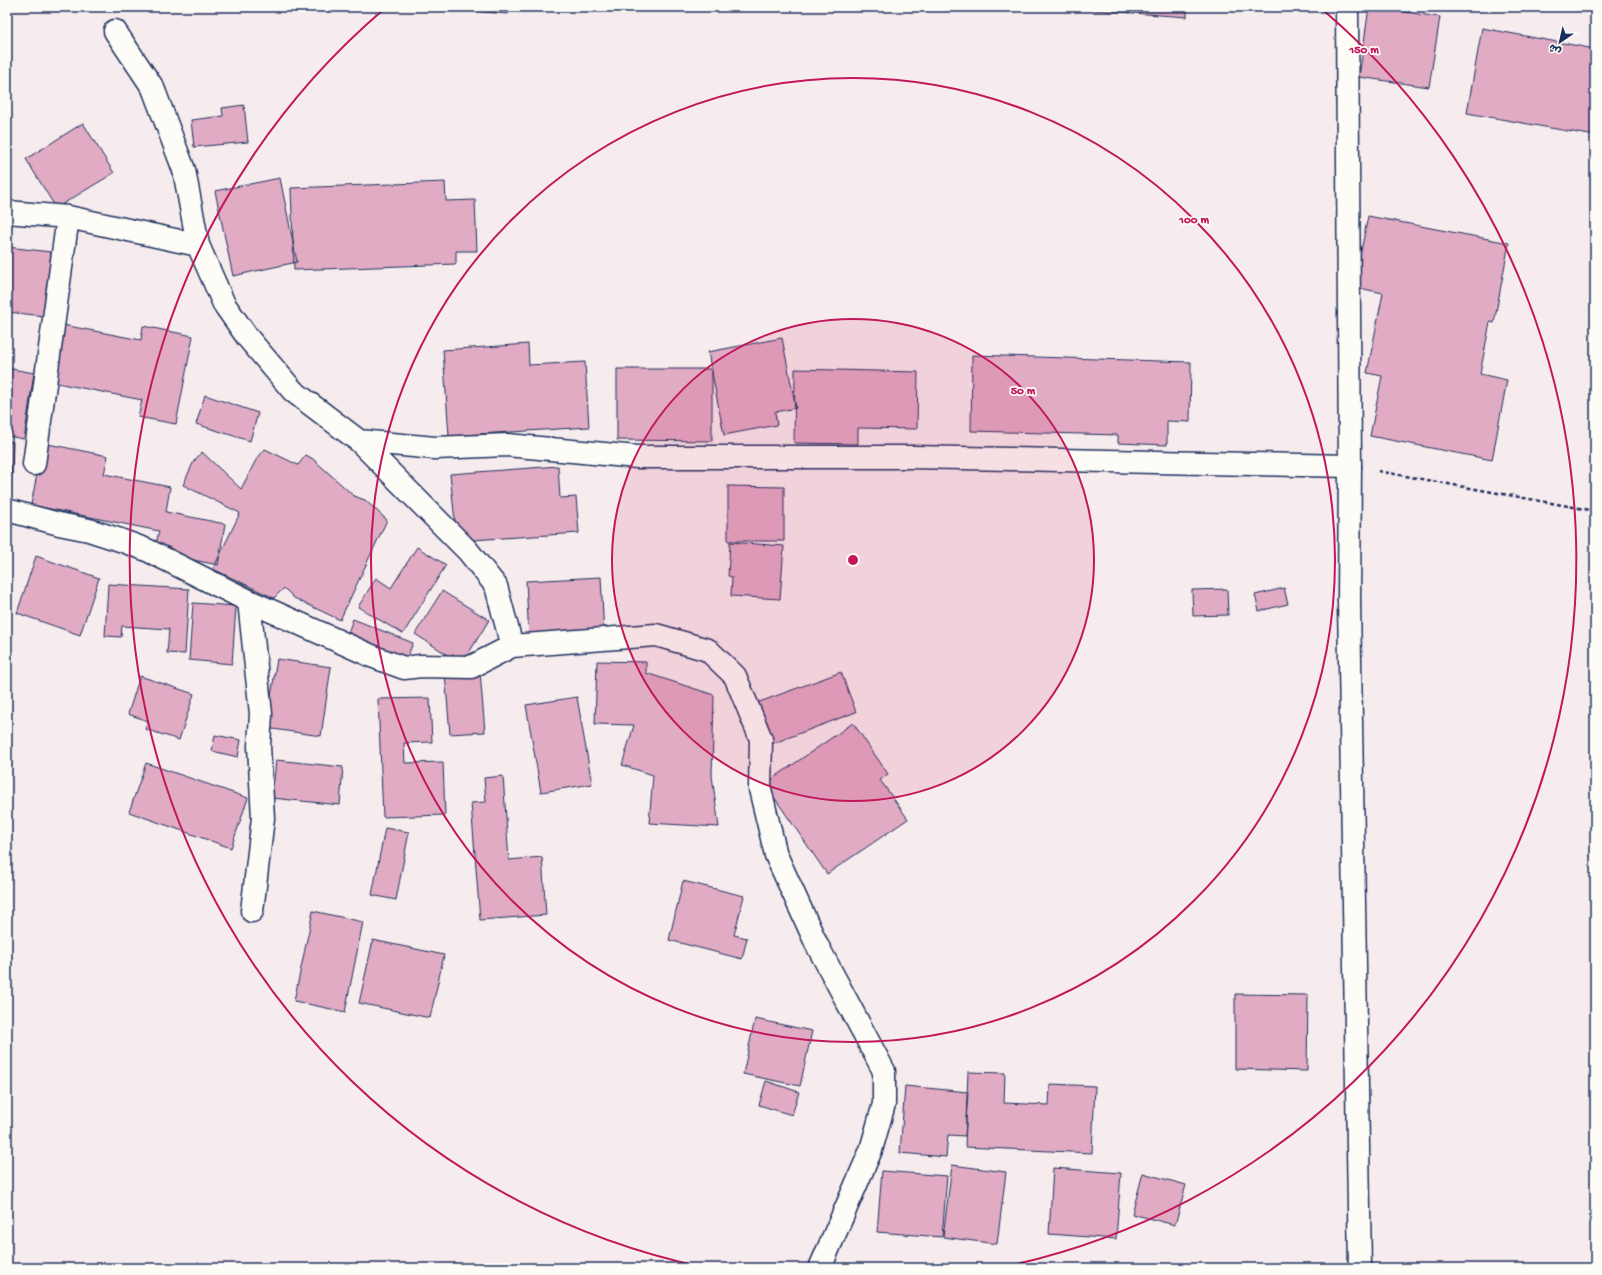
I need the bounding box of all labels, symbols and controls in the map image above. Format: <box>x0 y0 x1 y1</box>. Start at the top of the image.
north arrow <box>1540 22 1580 62</box>
text: ش <box>1547 40 1564 57</box>
text: 150 m <box>1348 44 1379 58</box>
text: 100 m <box>1178 214 1209 228</box>
text: 50 m <box>1011 385 1036 399</box>
centre of rings <box>846 553 860 567</box>

